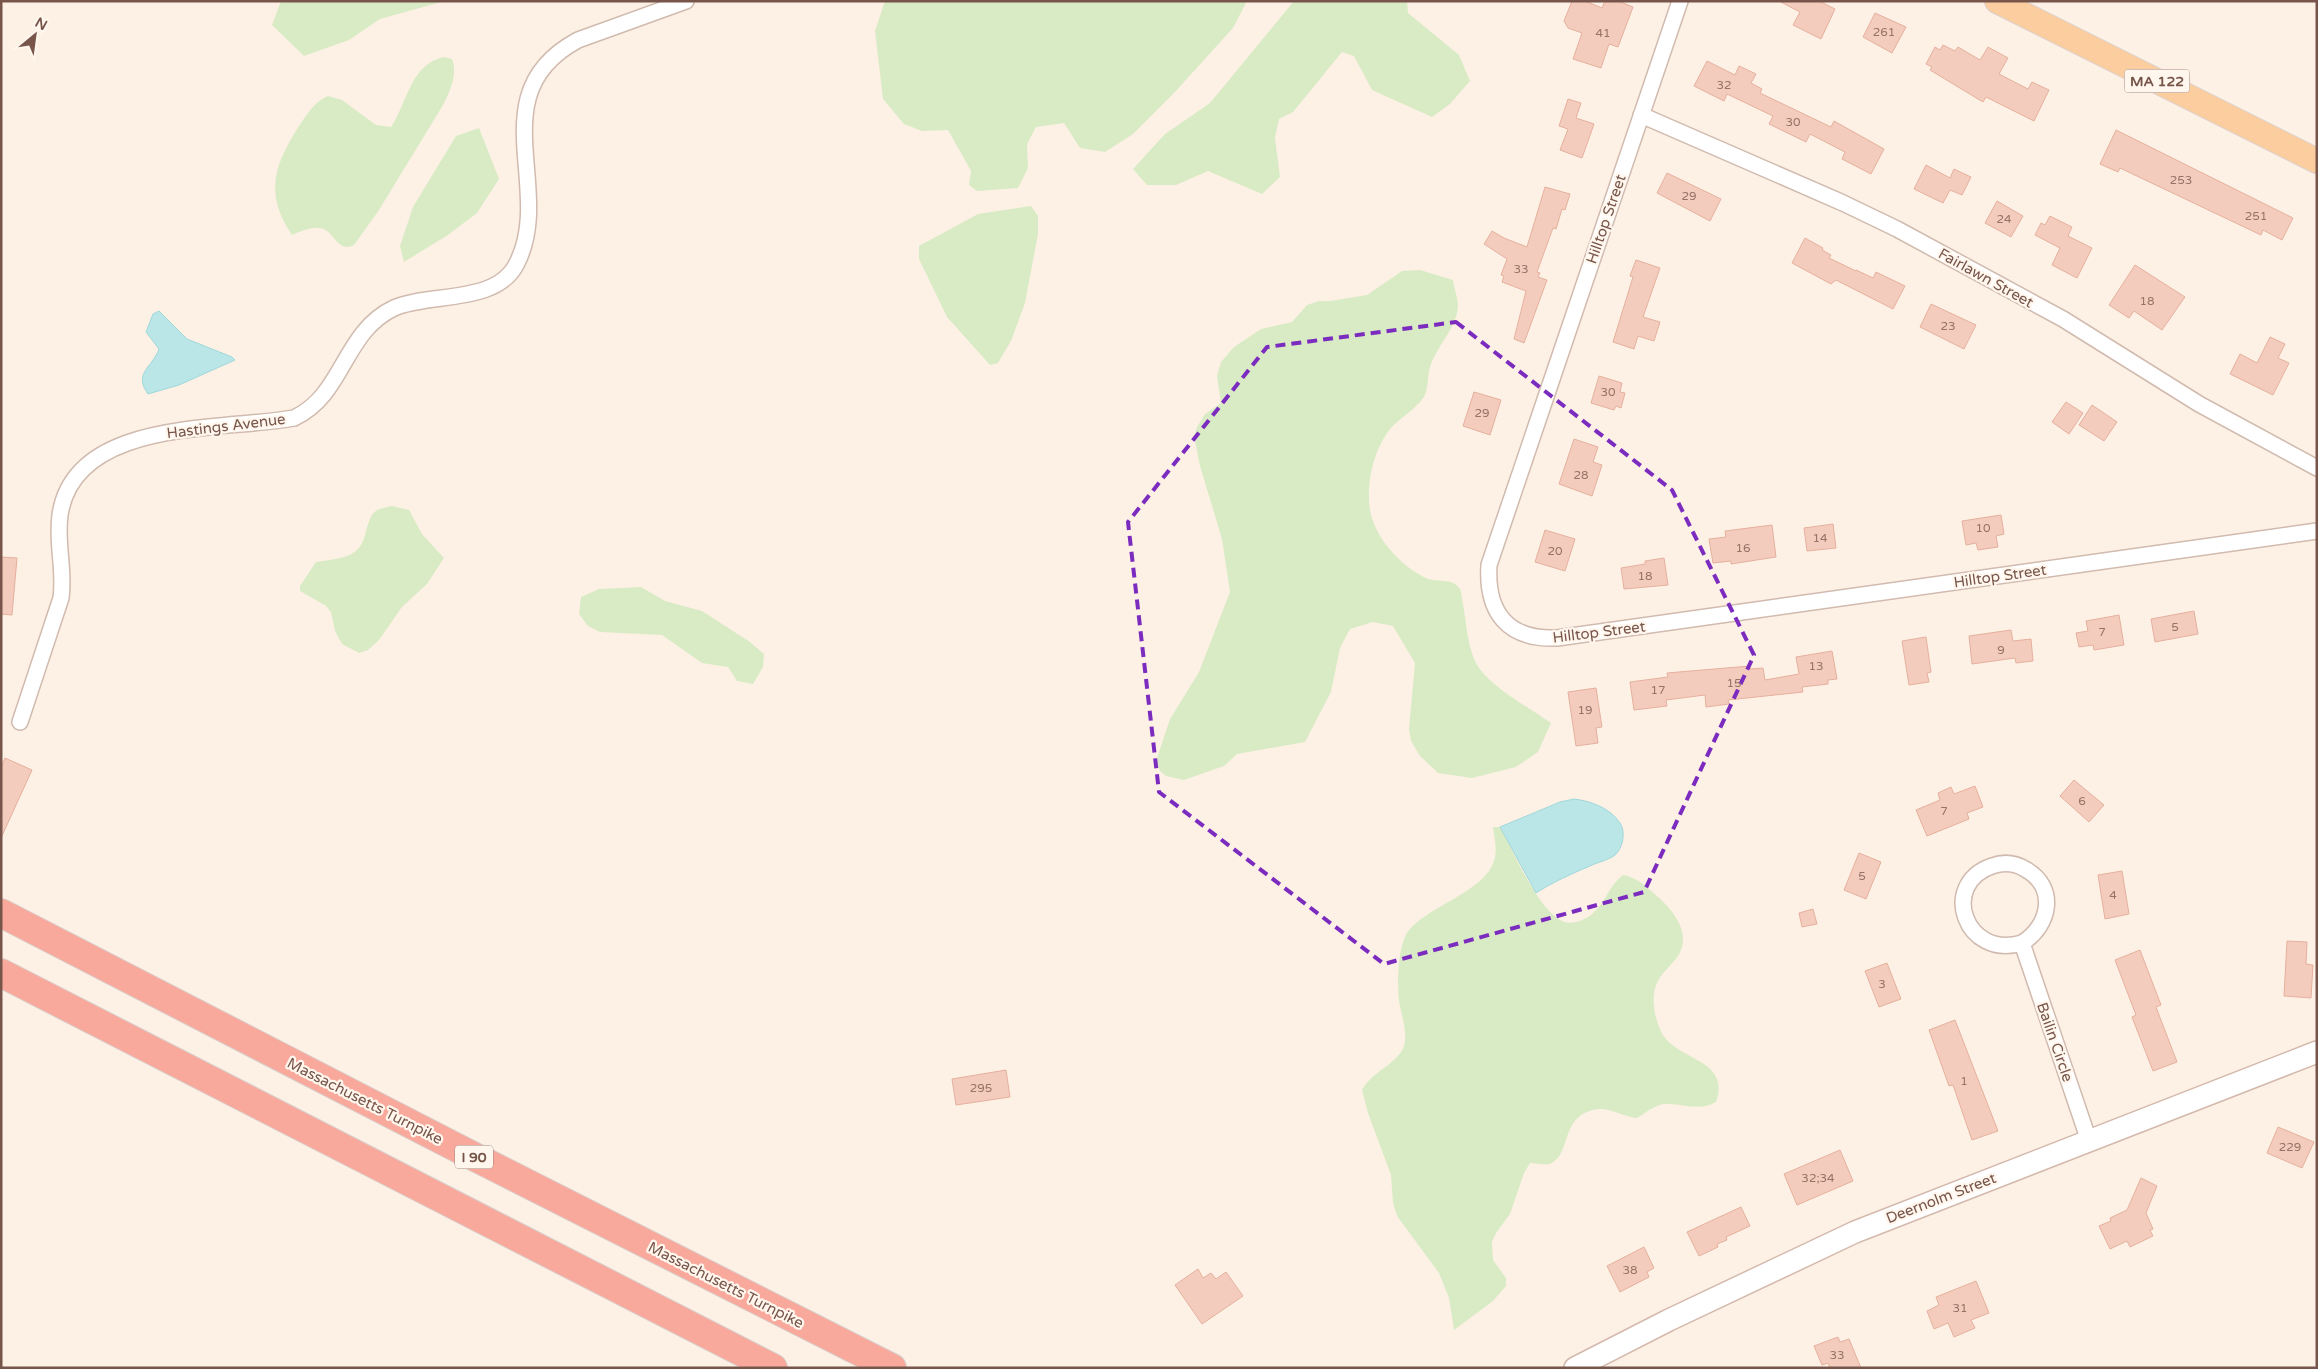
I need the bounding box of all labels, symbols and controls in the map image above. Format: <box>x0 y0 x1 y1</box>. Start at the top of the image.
north arrow <box>10 10 60 60</box>
text: N <box>32 14 50 34</box>
house number: 261 <box>1873 25 1895 39</box>
house number: 41 <box>1595 26 1611 40</box>
road number: MA 122 <box>2124 70 2190 92</box>
house number: 32 <box>1716 78 1732 92</box>
house number: 30 <box>1785 115 1801 129</box>
street label: Hilltop Street <box>1582 172 1630 266</box>
house number: 253 <box>2170 173 2192 187</box>
house number: 29 <box>1681 189 1697 203</box>
house number: 251 <box>2245 209 2267 223</box>
house number: 24 <box>1996 212 2012 226</box>
street label: Fairlawn Street <box>1935 245 2037 312</box>
house number: 33 <box>1513 262 1529 276</box>
house number: 18 <box>2139 294 2155 308</box>
house number: 23 <box>1940 319 1956 333</box>
house number: 30 <box>1600 385 1616 399</box>
house number: 29 <box>1474 406 1490 420</box>
street label: Hastings Avenue <box>165 410 287 442</box>
house number: 28 <box>1573 468 1589 482</box>
house number: 10 <box>1975 521 1991 535</box>
house number: 14 <box>1812 531 1828 545</box>
house number: 16 <box>1735 541 1751 555</box>
house number: 20 <box>1547 544 1563 558</box>
street label: Hilltop Street <box>1953 561 2048 591</box>
house number: 18 <box>1637 569 1653 583</box>
street label: Hilltop Street <box>1552 617 1647 647</box>
house number: 5 <box>2171 620 2179 634</box>
house number: 7 <box>2098 625 2106 639</box>
house number: 9 <box>1997 643 2005 657</box>
house number: 13 <box>1808 659 1824 673</box>
house number: 15 <box>1726 676 1742 690</box>
house number: 17 <box>1650 683 1666 697</box>
house number: 19 <box>1577 703 1593 717</box>
house number: 6 <box>2078 794 2086 808</box>
house number: 7 <box>1940 804 1948 818</box>
house number: 5 <box>1858 869 1866 883</box>
house number: 4 <box>2109 888 2117 902</box>
house number: 3 <box>1878 977 1886 991</box>
street label: Bailin Circle <box>2033 1000 2077 1084</box>
street label: Massachusetts Turnpike <box>284 1054 446 1148</box>
house number: 1 <box>1960 1074 1968 1088</box>
house number: 295 <box>970 1081 992 1095</box>
house number: 229 <box>2279 1140 2301 1154</box>
road number: I 90 <box>455 1146 493 1168</box>
street label: Deernolm Street <box>1884 1169 1999 1227</box>
house number: 32;34 <box>1801 1171 1835 1185</box>
street label: Massachusetts Turnpike <box>645 1238 807 1332</box>
house number: 38 <box>1622 1263 1638 1277</box>
house number: 31 <box>1952 1301 1968 1315</box>
house number: 33 <box>1829 1348 1845 1362</box>

